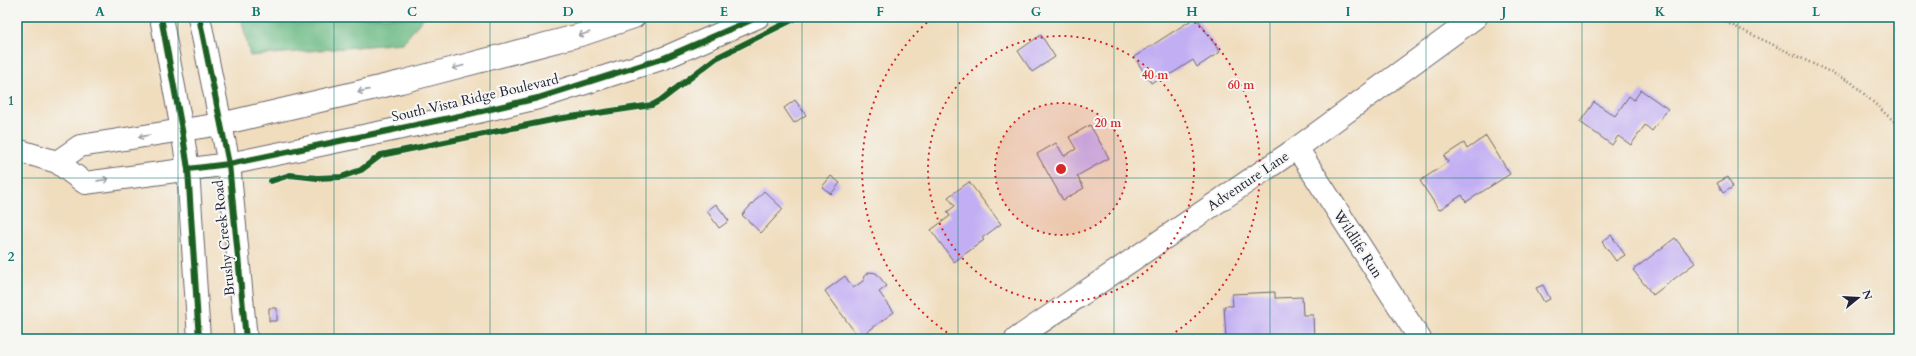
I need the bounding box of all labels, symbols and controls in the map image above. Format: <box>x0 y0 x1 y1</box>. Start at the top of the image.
text: A <box>95 3 105 21</box>
text: B <box>251 3 261 21</box>
text: C <box>407 3 417 21</box>
text: D <box>562 3 574 21</box>
text: E <box>720 3 728 21</box>
text: F <box>876 3 884 21</box>
text: G <box>1031 3 1042 21</box>
text: H <box>1186 3 1198 21</box>
text: I <box>1345 3 1351 21</box>
text: J <box>1500 3 1507 21</box>
text: K <box>1655 3 1666 21</box>
text: L <box>1812 3 1821 21</box>
one-way arrow <box>578 31 591 38</box>
one-way arrow <box>452 64 465 72</box>
text: 40 m <box>1142 67 1169 83</box>
street label: South Vista Ridge Boulevard <box>390 69 561 126</box>
text: 60 m <box>1228 77 1255 93</box>
one-way arrow <box>357 88 370 96</box>
text: 1 <box>8 92 14 110</box>
text: 20 m <box>1095 115 1122 131</box>
one-way arrow <box>138 133 151 141</box>
street label: Adventure Lane <box>1203 147 1293 215</box>
centre of rings <box>1054 162 1068 176</box>
one-way arrow <box>96 177 109 184</box>
street label: Brushy Creek Road <box>208 179 240 297</box>
street label: Wildlife Run <box>1328 205 1387 282</box>
text: 2 <box>8 248 15 266</box>
north arrow <box>1838 278 1878 318</box>
text: N <box>1858 288 1876 302</box>

